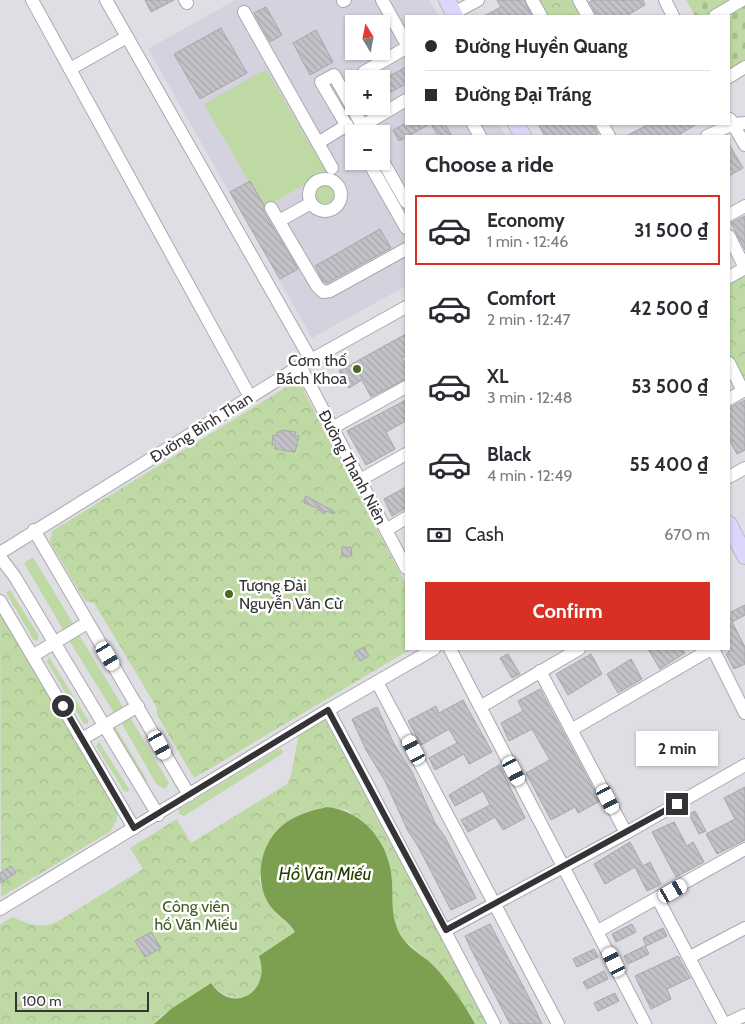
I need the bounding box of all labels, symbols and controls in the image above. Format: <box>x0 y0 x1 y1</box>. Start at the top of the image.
north arrow <box>345 15 390 60</box>
map controls <box>345 15 390 170</box>
text: Đường Huyền Quang <box>455 35 627 58</box>
button: + <box>345 70 390 115</box>
text: Đường Đại Tráng <box>455 83 591 106</box>
button: − <box>345 125 390 170</box>
text: Choose a ride <box>425 151 554 178</box>
icon: car <box>427 208 472 253</box>
text: Economy <box>487 209 565 232</box>
text: 31 500 ₫ <box>634 219 708 242</box>
text: 1 min · 12:46 <box>487 232 568 251</box>
icon: car <box>427 286 472 331</box>
text: Comfort <box>487 287 556 310</box>
text: 42 500 ₫ <box>630 297 708 320</box>
text: 2 min · 12:47 <box>487 310 571 329</box>
place label: Cơm thố Bách Khoa <box>276 351 347 388</box>
marker: Cơm thố Bách Khoa <box>351 363 363 375</box>
icon: car <box>427 364 472 409</box>
text: XL <box>487 365 508 388</box>
text: 53 500 ₫ <box>631 375 708 398</box>
street label: Đường Bình Than <box>147 388 256 467</box>
text: 3 min · 12:48 <box>487 388 573 407</box>
street label: Đường Thanh Niên <box>314 407 391 528</box>
icon: car <box>427 442 472 487</box>
text: Black <box>487 443 531 466</box>
text: 55 400 ₫ <box>630 453 708 476</box>
text: 4 min · 12:49 <box>487 466 573 485</box>
icon: cash <box>425 521 453 549</box>
text: Cash <box>465 523 504 546</box>
text: 670 m <box>664 525 710 544</box>
place label: Tượng Đài Nguyễn Văn Cừ <box>239 576 344 613</box>
button: Confirm <box>425 582 710 640</box>
marker: Tượng Đài Nguyễn Văn Cừ <box>223 588 235 600</box>
car <box>93 639 122 673</box>
route start <box>52 695 74 717</box>
car <box>146 728 173 762</box>
callout: 2 min <box>636 732 718 766</box>
car <box>400 733 427 767</box>
text: 2 min <box>658 739 696 758</box>
car <box>500 754 527 788</box>
car <box>594 782 621 816</box>
route end <box>666 793 688 815</box>
water label: Hồ Văn Miếu <box>279 863 372 885</box>
car <box>656 877 689 905</box>
park label: Công viên hồ Văn Miếu <box>154 897 238 934</box>
car <box>600 945 627 979</box>
scale bar <box>15 989 149 1012</box>
text: 100 m <box>22 992 62 1010</box>

